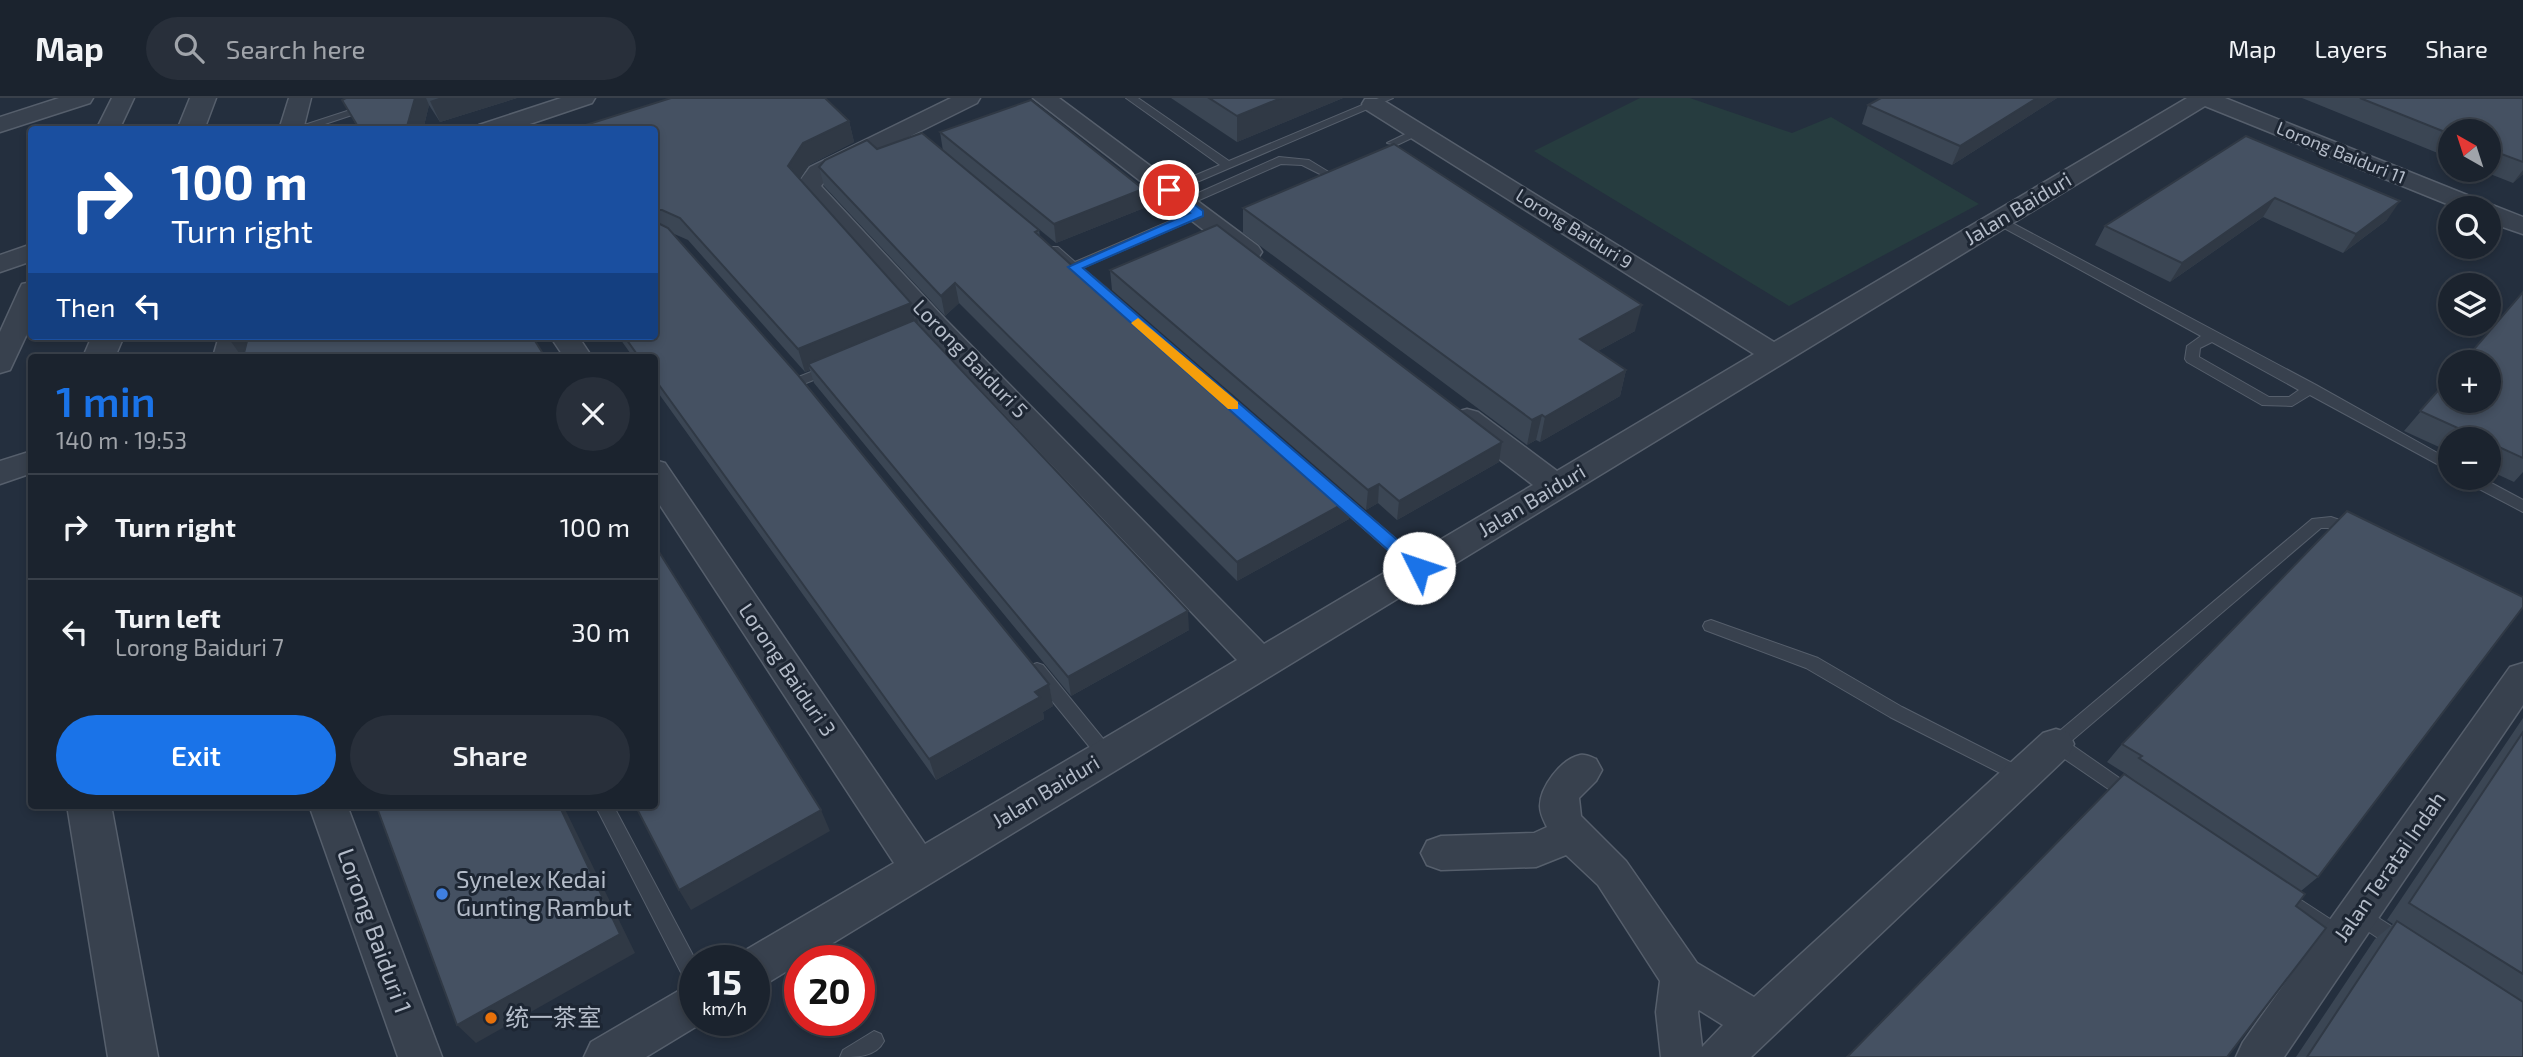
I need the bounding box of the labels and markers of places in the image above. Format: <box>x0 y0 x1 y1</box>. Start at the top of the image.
pin <box>1139 160 1199 220</box>
place label: Synelex Kedai Gunting Rambut <box>456 864 632 921</box>
marker: Synelex Kedai Gunting Rambut <box>434 886 450 902</box>
place label: 统一茶室 <box>505 1002 601 1031</box>
marker: 统一茶室 <box>483 1010 499 1026</box>

